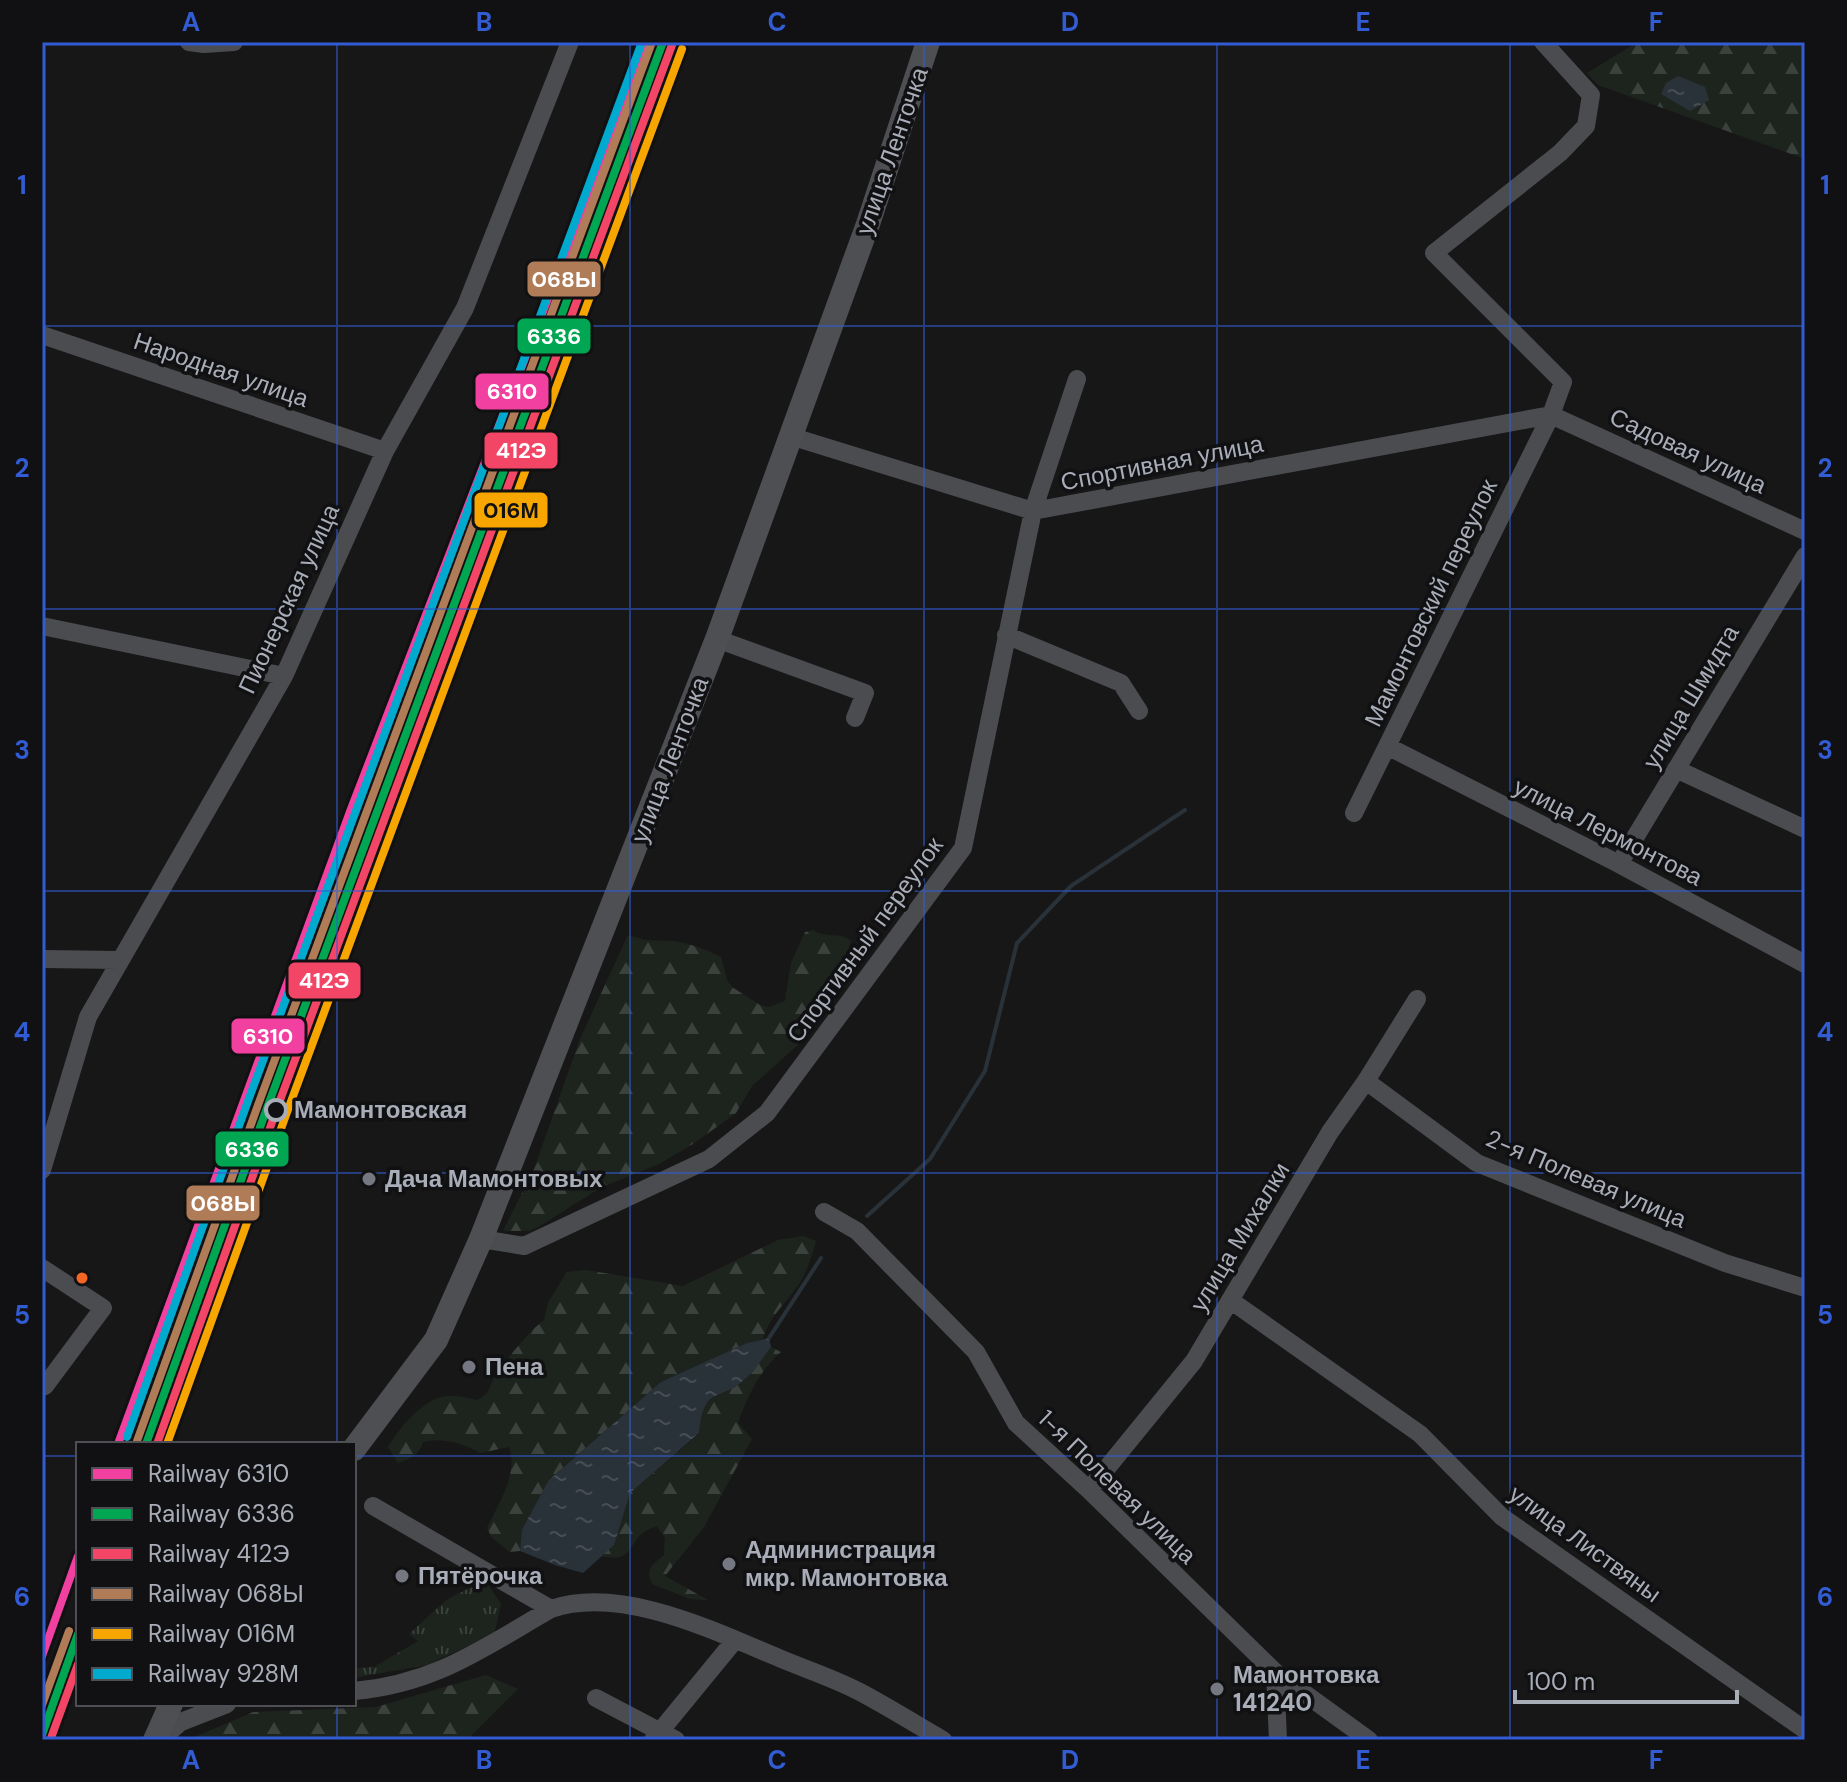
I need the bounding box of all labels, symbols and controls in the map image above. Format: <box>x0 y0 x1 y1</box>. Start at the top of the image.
text: A <box>182 5 200 39</box>
text: B <box>476 5 492 39</box>
text: C <box>767 5 787 39</box>
text: D <box>1061 5 1079 39</box>
text: E <box>1355 5 1371 39</box>
text: F <box>1649 5 1663 39</box>
street label: улица Ленточка <box>848 62 935 239</box>
text: 1 <box>17 168 27 202</box>
text: 1 <box>1820 168 1830 202</box>
line badge: 068Ы <box>526 260 602 298</box>
text: 068Ы <box>532 265 596 294</box>
line badge: 6336 <box>516 317 592 355</box>
text: 6336 <box>527 322 581 351</box>
street label: Народная улица <box>130 325 313 414</box>
line badge: 6310 <box>474 372 550 411</box>
text: 6310 <box>487 377 537 406</box>
street label: Садовая улица <box>1605 401 1772 501</box>
street label: Спортивная улица <box>1058 428 1266 497</box>
line badge: 412Э <box>483 431 559 470</box>
text: 412Э <box>496 436 546 465</box>
text: 2 <box>14 451 30 485</box>
text: 2 <box>1817 451 1833 485</box>
street label: Мамонтовский переулок <box>1357 474 1504 732</box>
line badge: 016М <box>473 491 549 529</box>
text: 016М <box>483 496 539 525</box>
street label: Пионерская улица <box>231 498 346 699</box>
street label: улица Шмидта <box>1635 619 1746 774</box>
street label: улица Ленточка <box>624 672 716 847</box>
text: 3 <box>14 733 30 767</box>
text: 3 <box>1817 733 1833 767</box>
street label: улица Лермонтова <box>1509 771 1708 893</box>
street label: Спортивный переулок <box>780 831 950 1048</box>
line badge: 412Э <box>287 961 362 1000</box>
text: 412Э <box>299 966 349 995</box>
text: 4 <box>14 1015 30 1049</box>
text: 4 <box>1817 1015 1833 1049</box>
line badge: 6310 <box>230 1017 306 1055</box>
text: 6310 <box>243 1022 293 1051</box>
place label: Мамонтовская <box>294 1094 467 1125</box>
marker: Мамонтовская <box>265 1099 287 1121</box>
street label: 2-я Полевая улица <box>1481 1122 1692 1235</box>
line badge: 6336 <box>214 1130 290 1168</box>
text: 6336 <box>225 1135 279 1164</box>
street label: улица Михалки <box>1183 1156 1296 1317</box>
place label: Дача Мамонтовых <box>385 1163 603 1194</box>
marker: Дача Мамонтовых <box>360 1170 378 1188</box>
line badge: 068Ы <box>185 1184 261 1222</box>
text: 068Ы <box>191 1189 255 1218</box>
unlabelled marker <box>74 1270 90 1286</box>
text: 5 <box>14 1298 30 1332</box>
text: 5 <box>1817 1298 1833 1332</box>
place label: Пена <box>485 1351 544 1382</box>
marker: Пена <box>460 1358 478 1376</box>
street label: 1-я Полевая улица <box>1032 1403 1204 1571</box>
legend <box>76 1442 356 1706</box>
text: Railway 6310 <box>148 1458 289 1489</box>
street label: улица Листвяны <box>1503 1478 1667 1609</box>
text: Railway 6336 <box>148 1498 295 1529</box>
place label: Администрация мкр. Мамонтовка <box>745 1534 948 1593</box>
text: Railway 412Э <box>148 1538 290 1569</box>
marker: Администрация мкр. Мамонтовка <box>720 1555 738 1573</box>
place label: Пятёрочка <box>418 1560 543 1591</box>
marker: Пятёрочка <box>393 1567 411 1585</box>
text: Railway 068Ы <box>148 1578 304 1609</box>
text: 6 <box>14 1580 30 1614</box>
text: 6 <box>1817 1580 1833 1614</box>
text: Railway 016М <box>148 1618 295 1649</box>
scale bar <box>1515 1654 1737 1704</box>
text: Railway 928М <box>148 1658 299 1689</box>
place label: Мамонтовка 141240 <box>1233 1659 1380 1718</box>
text: 100 m <box>1527 1666 1595 1697</box>
marker: Мамонтовка 141240 <box>1208 1680 1226 1698</box>
text: A <box>182 1743 200 1777</box>
text: B <box>476 1743 492 1777</box>
text: C <box>767 1743 787 1777</box>
text: D <box>1061 1743 1079 1777</box>
text: E <box>1355 1743 1371 1777</box>
text: F <box>1649 1743 1663 1777</box>

